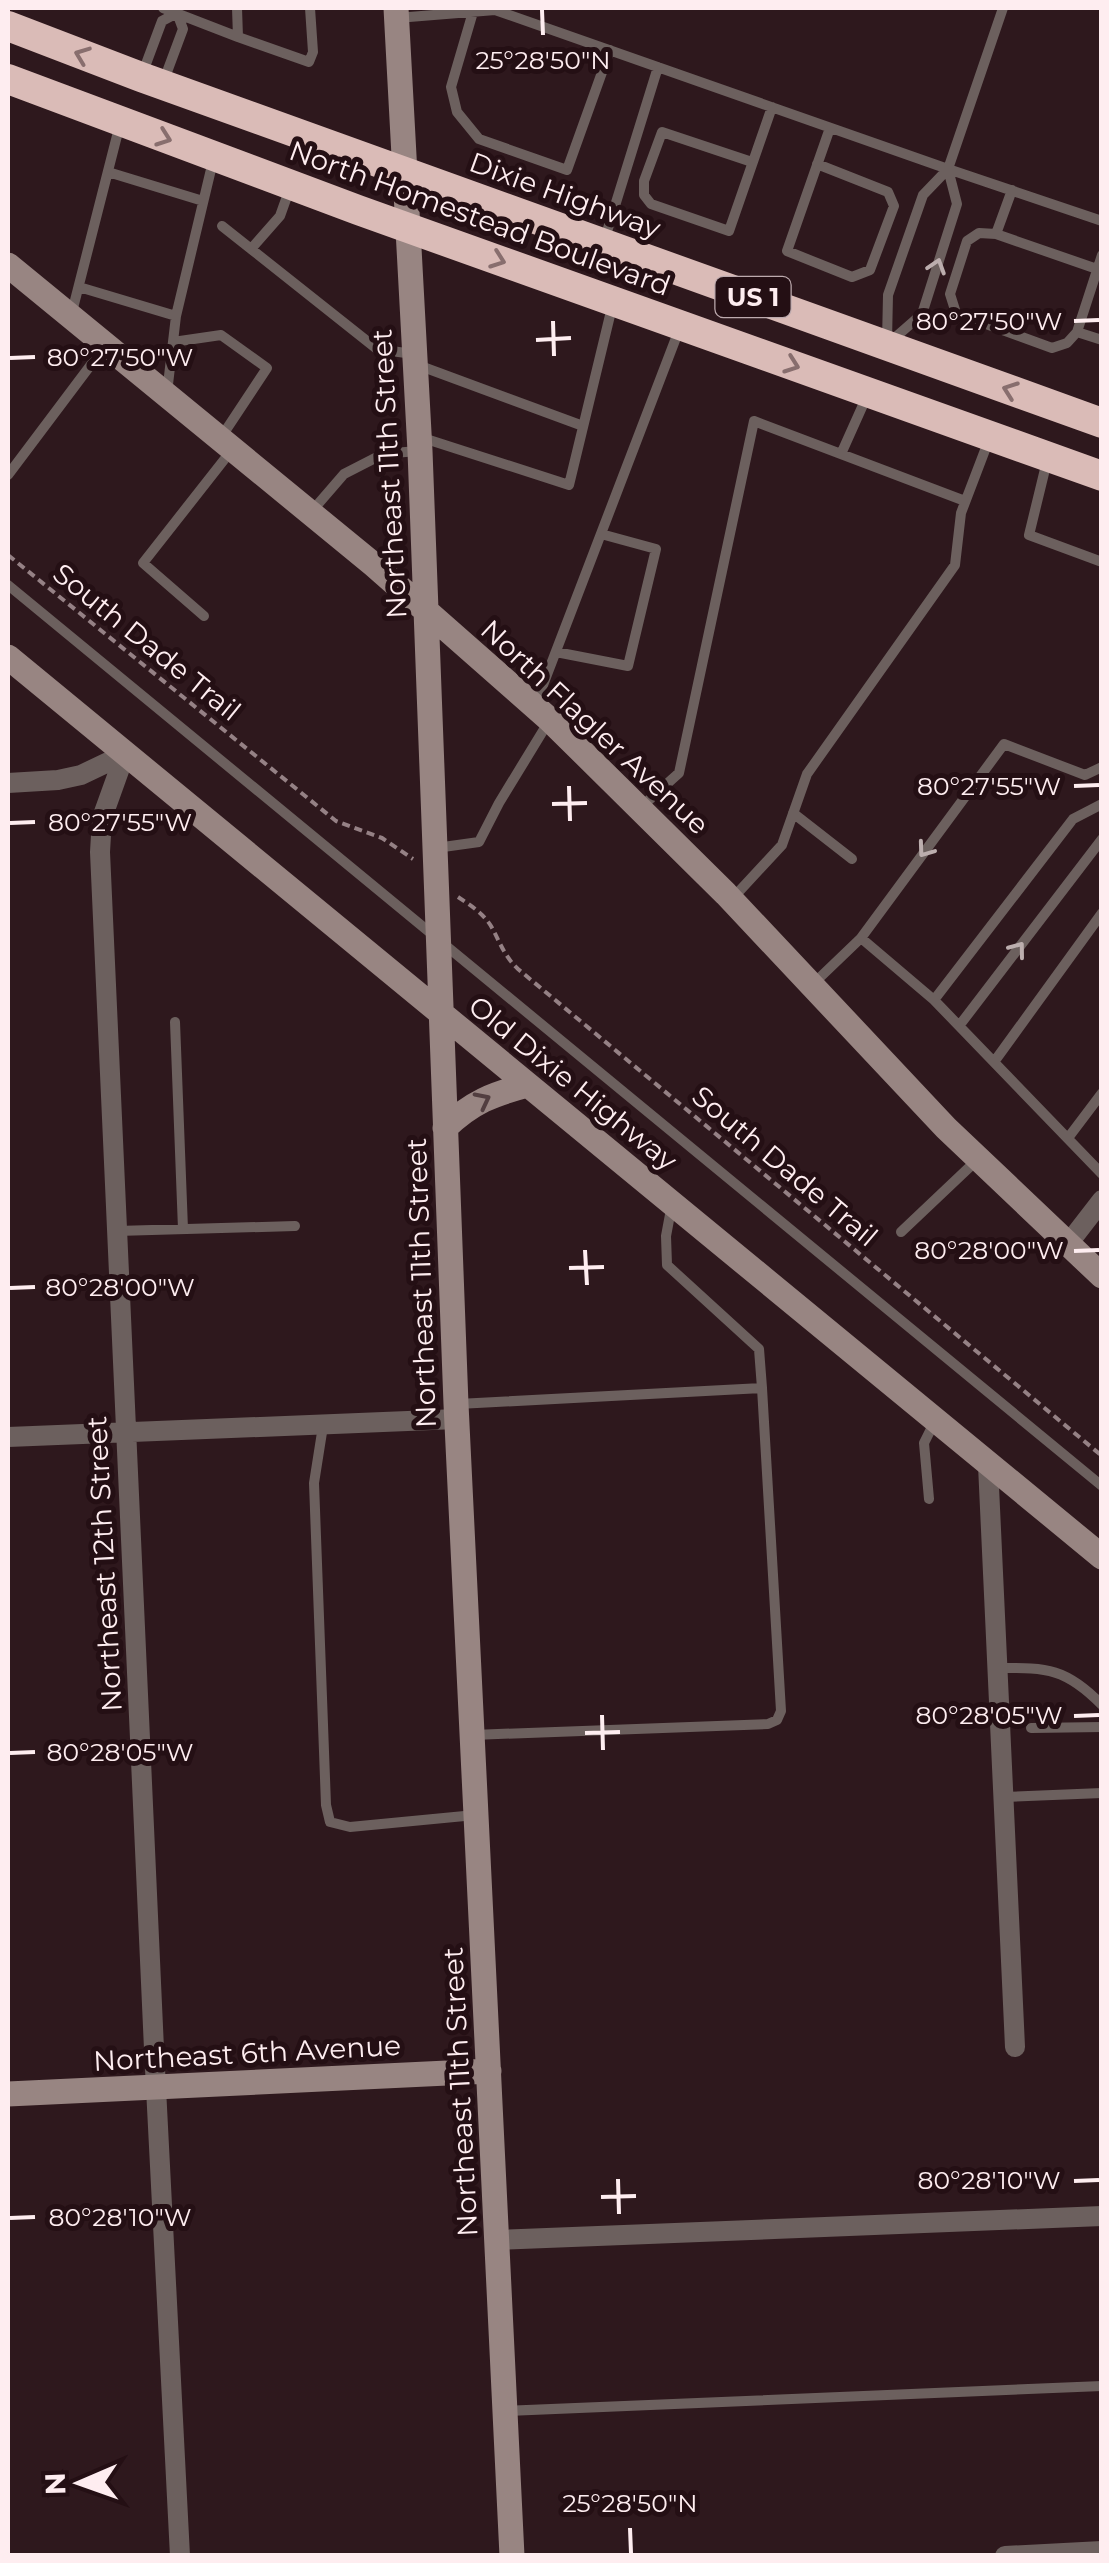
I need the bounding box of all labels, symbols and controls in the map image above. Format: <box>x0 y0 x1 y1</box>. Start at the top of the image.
text: 25°28'50"N <box>475 45 611 75</box>
one-way arrow <box>74 46 91 66</box>
one-way arrow <box>155 126 172 147</box>
street label: North Homestead Boulevard <box>285 133 675 303</box>
street label: Dixie Highway <box>465 145 666 246</box>
one-way arrow <box>489 248 506 269</box>
one-way arrow <box>926 258 946 275</box>
road number: US 1 <box>716 277 790 317</box>
text: 80°27'50"W <box>916 306 1062 336</box>
street label: Northeast 11th Street <box>364 328 414 620</box>
text: 80°27'50"W <box>47 342 193 372</box>
one-way arrow <box>782 353 799 374</box>
one-way arrow <box>1002 381 1019 401</box>
street label: South Dade Trail <box>46 556 248 728</box>
street label: North Flagler Avenue <box>474 613 716 841</box>
text: 80°27'55"W <box>917 771 1061 801</box>
text: 80°27'55"W <box>48 807 192 837</box>
one-way arrow <box>920 839 937 857</box>
one-way arrow <box>1007 942 1024 960</box>
street label: Old Dixie Highway <box>462 989 685 1178</box>
street label: South Dade Trail <box>685 1079 885 1253</box>
one-way arrow <box>473 1093 491 1112</box>
street label: Northeast 11th Street <box>399 1137 443 1429</box>
text: 80°28'00"W <box>914 1235 1064 1265</box>
text: 80°28'00"W <box>45 1272 195 1302</box>
street label: Northeast 12th Street <box>79 1415 129 1713</box>
text: 80°28'05"W <box>915 1700 1063 1730</box>
text: 80°28'05"W <box>46 1737 194 1767</box>
street label: Northeast 11th Street <box>435 1946 485 2238</box>
street label: Northeast 6th Avenue <box>92 2028 402 2078</box>
text: 80°28'10"W <box>917 2165 1061 2195</box>
text: 80°28'10"W <box>48 2202 192 2232</box>
north arrow <box>30 2433 130 2533</box>
text: N <box>38 2472 72 2496</box>
text: 25°28'50"N <box>562 2488 698 2518</box>

